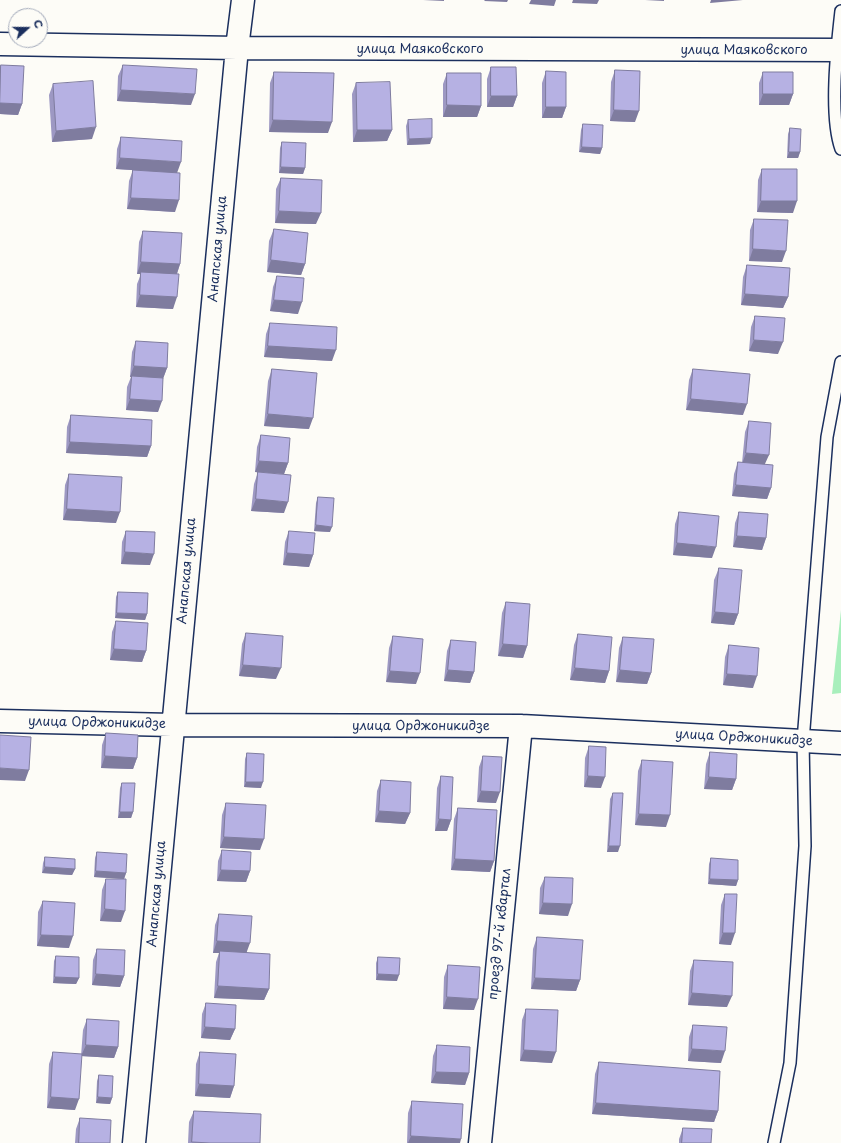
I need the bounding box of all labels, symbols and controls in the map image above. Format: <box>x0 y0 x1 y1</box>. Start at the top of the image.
north arrow <box>8 8 48 48</box>
text: С <box>29 17 48 31</box>
street label: улица Маяковского <box>356 41 484 57</box>
street label: улица Маяковского <box>680 42 808 58</box>
street label: Анапская улица <box>206 195 230 303</box>
street label: Анапская улица <box>175 517 199 625</box>
street label: улица Орджоникидзе <box>28 714 166 732</box>
street label: улица Орджоникидзе <box>352 718 490 734</box>
street label: улица Орджоникидзе <box>675 727 813 749</box>
street label: Анапская улица <box>145 840 169 948</box>
street label: проезд 97-й квартал <box>485 867 515 1001</box>

